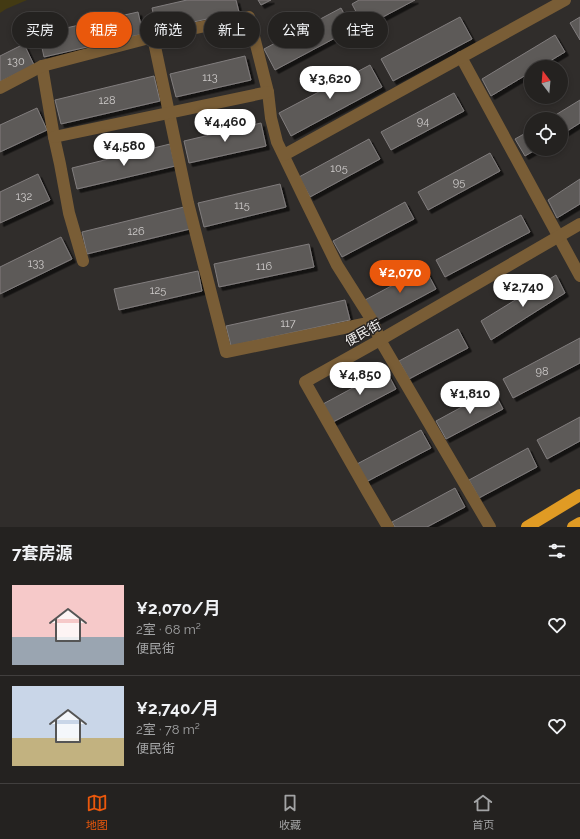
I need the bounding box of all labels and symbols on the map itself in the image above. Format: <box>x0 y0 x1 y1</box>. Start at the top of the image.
house number: 130 <box>7 55 25 68</box>
north arrow <box>524 60 568 104</box>
pin: ¥3,620 <box>297 66 363 100</box>
house number: 113 <box>202 71 218 84</box>
house number: 128 <box>99 94 115 107</box>
pin: ¥4,460 <box>192 109 258 143</box>
house number: 94 <box>417 115 429 128</box>
pin: ¥4,580 <box>91 133 157 167</box>
house number: 105 <box>330 162 348 175</box>
house number: 95 <box>453 176 465 189</box>
house number: 132 <box>16 190 32 203</box>
house number: 115 <box>234 199 250 212</box>
house number: 126 <box>127 225 145 238</box>
house number: 133 <box>28 257 44 270</box>
house number: 116 <box>256 260 272 273</box>
pin: ¥2,070 <box>367 260 433 294</box>
pin: ¥2,740 <box>490 274 556 308</box>
house number: 125 <box>150 284 166 297</box>
house number: 117 <box>280 317 296 330</box>
street label: 便民街 <box>342 317 384 349</box>
pin: ¥4,850 <box>327 362 393 396</box>
house number: 98 <box>536 365 548 378</box>
pin: ¥1,810 <box>437 381 503 415</box>

